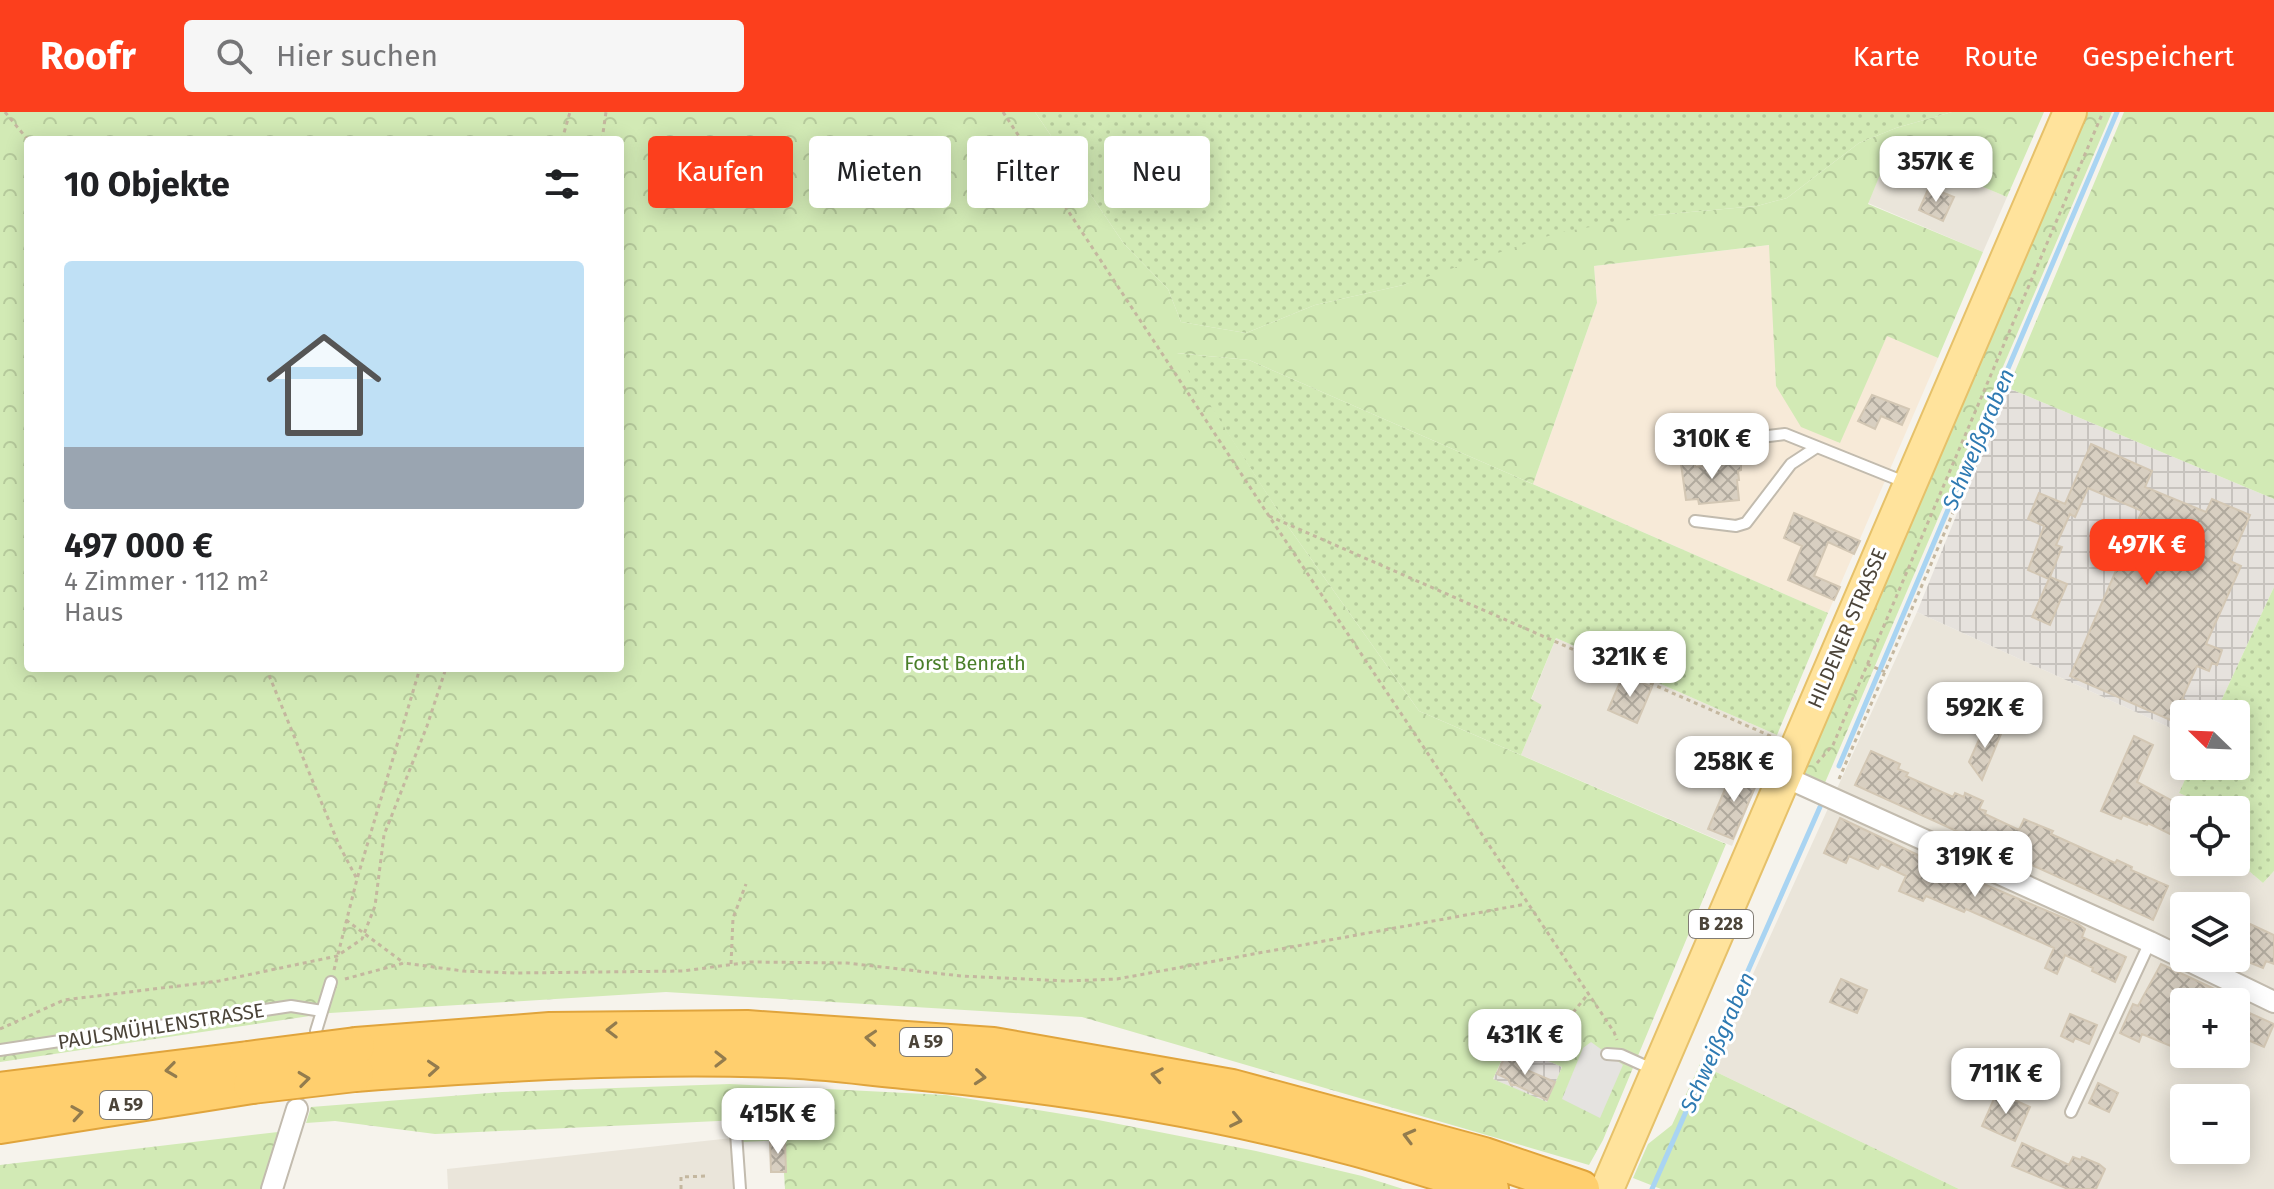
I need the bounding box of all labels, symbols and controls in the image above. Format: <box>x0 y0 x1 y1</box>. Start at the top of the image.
search box <box>184 20 744 92</box>
text: Roofr <box>40 33 136 79</box>
icon: search <box>212 34 256 78</box>
text: Hier suchen <box>276 38 438 74</box>
text: Karte <box>1853 40 1920 73</box>
text: Route <box>1964 40 2038 73</box>
text: Gespeichert <box>2082 40 2234 73</box>
chip: Kaufen <box>648 136 793 208</box>
chip: Mieten <box>809 136 951 208</box>
chip: Filter <box>967 136 1088 208</box>
chip: Neu <box>1104 136 1210 208</box>
pin: 357K € <box>1871 136 2001 204</box>
text: 357K € <box>1898 146 1974 177</box>
icon: filters <box>540 162 584 206</box>
text: 10 Objekte <box>64 164 230 205</box>
icon: home <box>252 313 396 457</box>
water label: Schweißgraben <box>1936 364 2020 515</box>
pin: 310K € <box>1647 413 1777 481</box>
text: 310K € <box>1673 423 1751 454</box>
pin: 497K € <box>2082 519 2212 587</box>
text: 497 000 € <box>64 525 213 566</box>
text: 497K € <box>2108 529 2186 560</box>
street label: HILDENER STRASSE <box>1802 544 1892 712</box>
text: 4 Zimmer · 112 m² <box>64 566 269 597</box>
text: Haus <box>64 597 123 628</box>
pin: 321K € <box>1565 631 1695 699</box>
text: 321K € <box>1592 641 1668 672</box>
park label: Forst Benrath <box>904 651 1026 675</box>
pin: 592K € <box>1920 682 2050 750</box>
text: 592K € <box>1946 692 2025 723</box>
north arrow <box>2170 700 2250 780</box>
map controls <box>2170 700 2250 1164</box>
pin: 258K € <box>1669 736 1799 804</box>
text: 258K € <box>1694 746 1774 777</box>
button: locate <box>2170 796 2250 876</box>
pin: 319K € <box>1910 831 2040 899</box>
text: 319K € <box>1936 841 2014 872</box>
button: layers <box>2170 892 2250 972</box>
road number: B 228 <box>1689 910 1753 938</box>
water label: Schweißgraben <box>1674 968 1760 1118</box>
button: + <box>2170 988 2250 1068</box>
street label: PAULSMÜHLENSTRASSE <box>56 998 266 1054</box>
pin: 431K € <box>1460 1009 1590 1077</box>
text: 431K € <box>1486 1019 1564 1050</box>
one-way arrow <box>605 1022 618 1039</box>
road number: A 59 <box>900 1028 952 1056</box>
one-way arrow <box>864 1030 877 1047</box>
pin: 711K € <box>1941 1048 2071 1116</box>
one-way arrow <box>714 1050 727 1068</box>
text: 711K € <box>1969 1058 2043 1089</box>
one-way arrow <box>427 1060 440 1077</box>
one-way arrow <box>164 1061 177 1078</box>
one-way arrow <box>1150 1067 1163 1084</box>
one-way arrow <box>974 1068 987 1085</box>
one-way arrow <box>297 1071 311 1088</box>
button: − <box>2170 1084 2250 1164</box>
pin: 415K € <box>713 1088 843 1156</box>
road number: A 59 <box>100 1091 152 1119</box>
text: 415K € <box>740 1098 816 1129</box>
one-way arrow <box>70 1105 84 1122</box>
one-way arrow <box>1229 1111 1242 1128</box>
one-way arrow <box>1403 1128 1417 1145</box>

